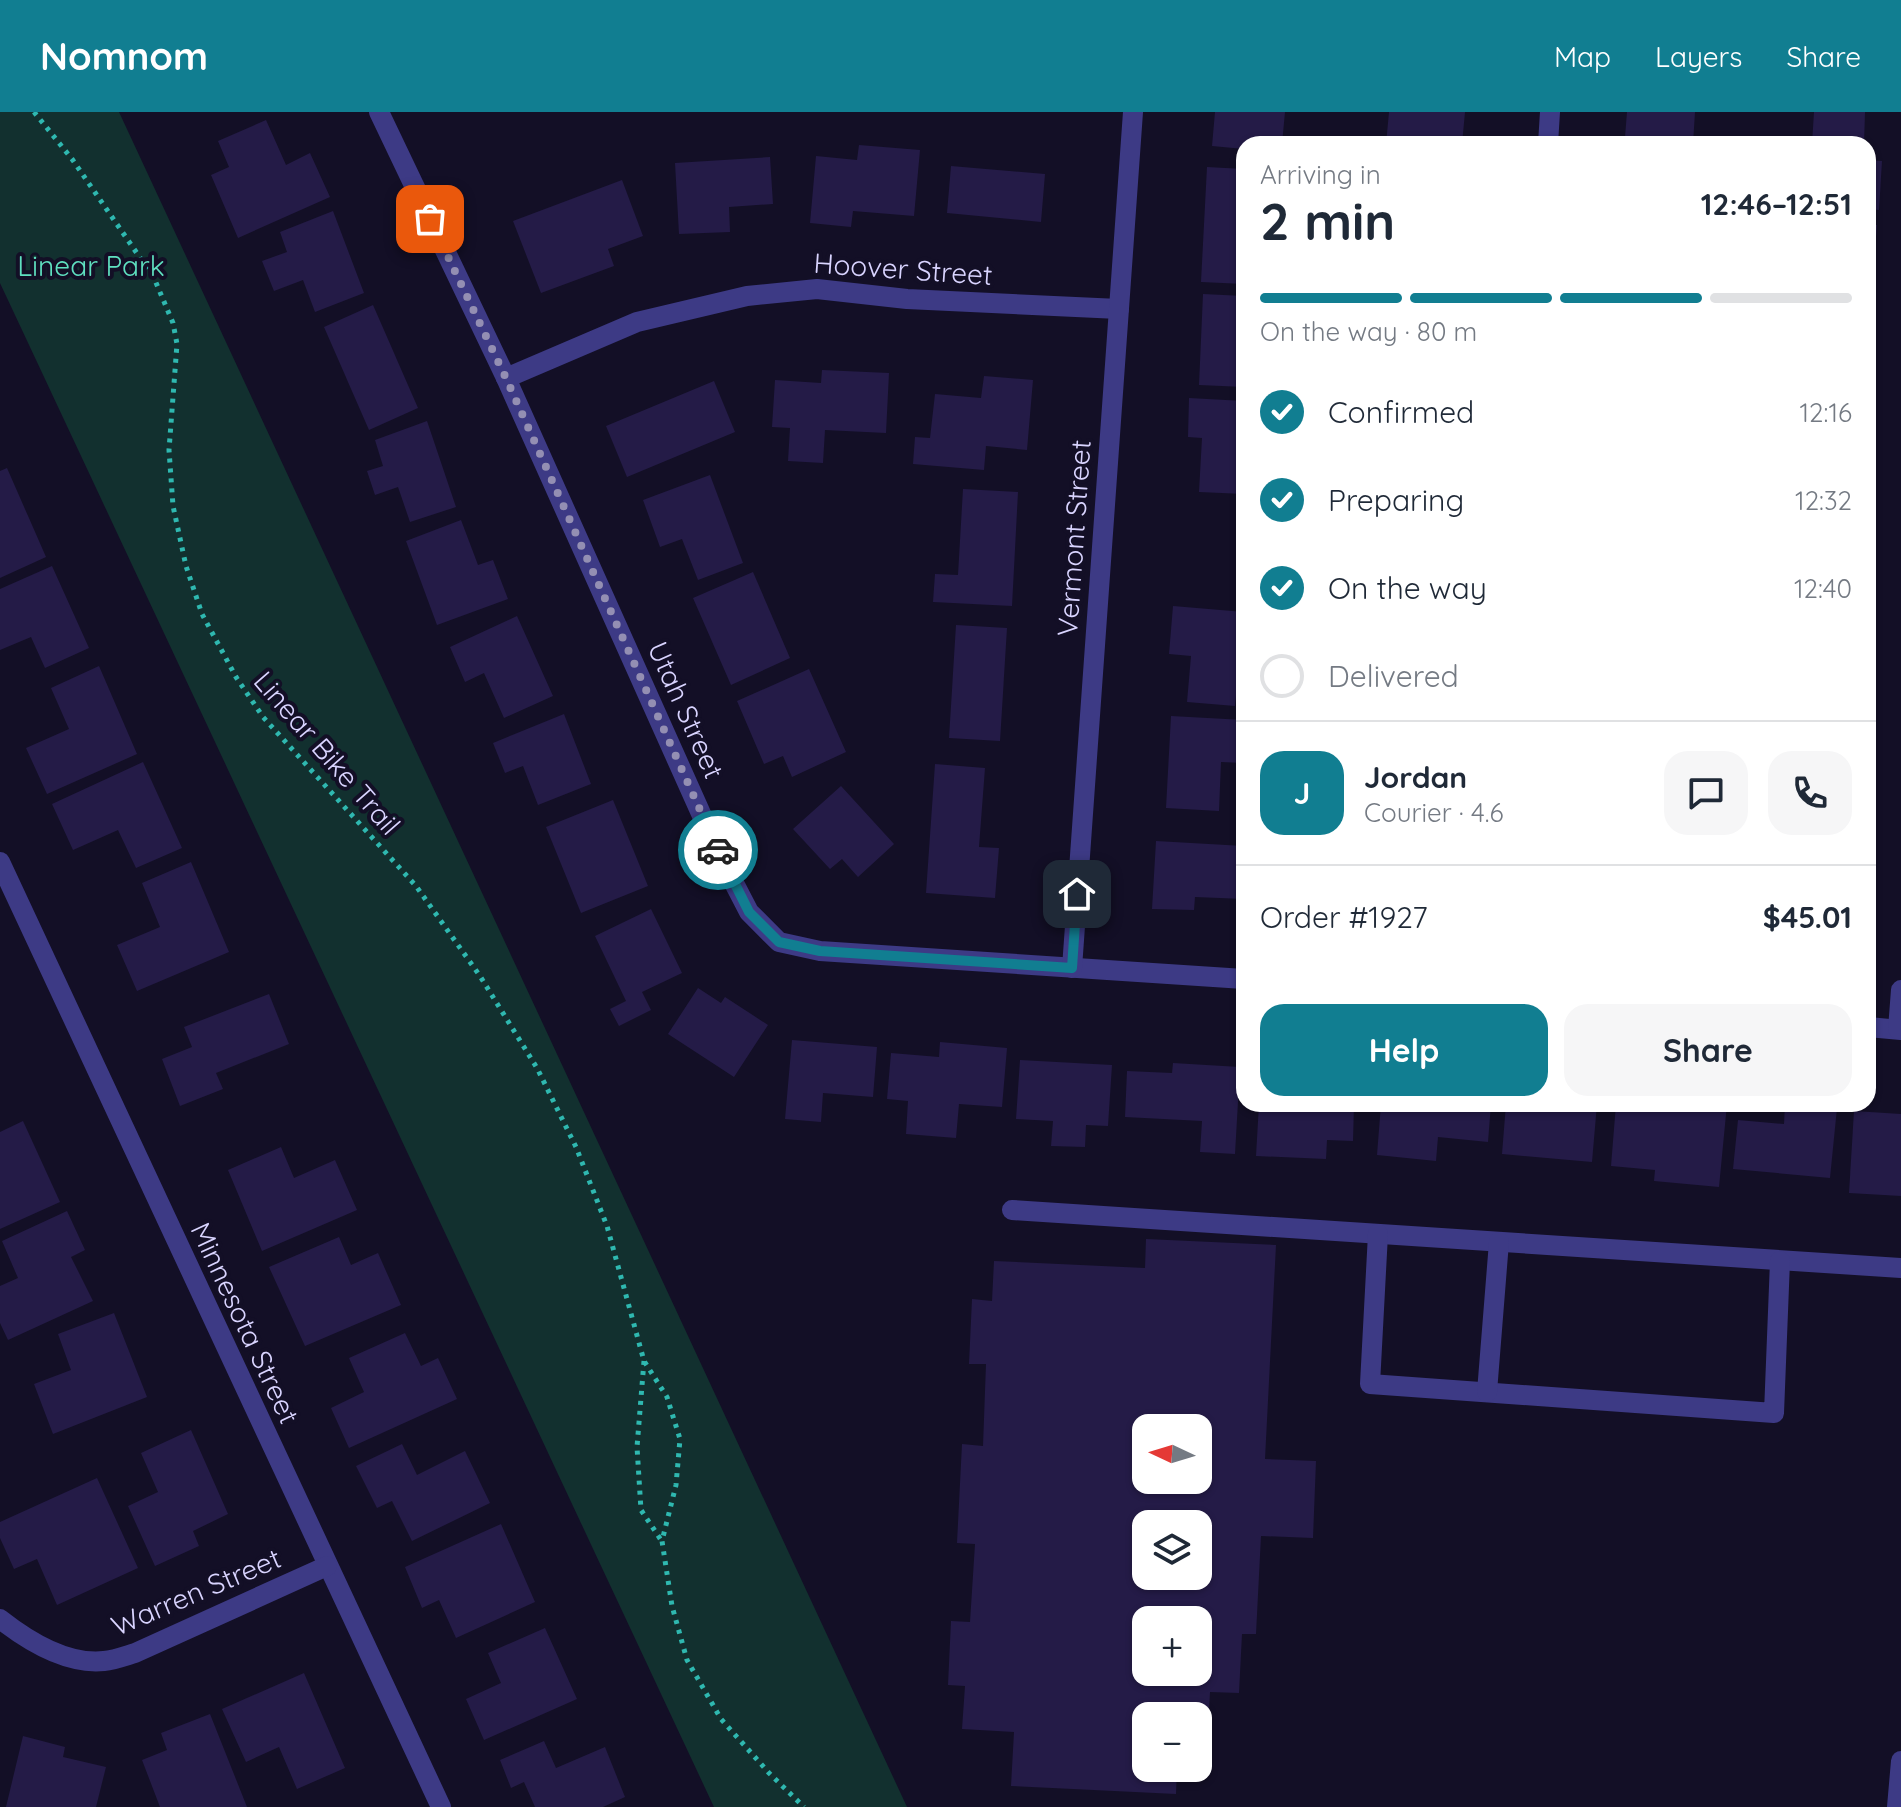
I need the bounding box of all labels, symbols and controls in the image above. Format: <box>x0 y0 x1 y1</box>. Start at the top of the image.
text: Nomnom <box>40 32 208 80</box>
text: Map <box>1554 39 1611 74</box>
text: Layers <box>1655 39 1742 74</box>
text: Share <box>1786 39 1861 74</box>
text: Arriving in <box>1260 158 1381 191</box>
pin <box>396 185 464 253</box>
text: 12:46–12:51 <box>1701 185 1852 223</box>
text: 2 min <box>1260 188 1395 253</box>
icon: bag <box>408 197 452 241</box>
street label: Hoover Street <box>812 245 994 292</box>
park label: Linear Park <box>17 248 165 283</box>
text: On the way · 80 m <box>1260 315 1477 348</box>
icon: check <box>1260 390 1304 434</box>
text: Confirmed <box>1328 393 1474 431</box>
text: 12:16 <box>1800 396 1852 429</box>
street label: Vermont Street <box>1049 439 1098 637</box>
icon: check <box>1260 478 1304 522</box>
text: Preparing <box>1328 481 1464 519</box>
text: 12:32 <box>1795 484 1852 517</box>
icon: check <box>1260 566 1304 610</box>
text: On the way <box>1328 569 1487 607</box>
text: 12:40 <box>1794 572 1852 605</box>
street label: Utah Street <box>641 636 732 784</box>
text: Delivered <box>1328 657 1459 695</box>
street label: Linear Bike Trail <box>247 664 408 842</box>
button: chat <box>1664 751 1748 835</box>
button: phone <box>1768 751 1852 835</box>
text: Jordan <box>1364 758 1467 796</box>
text: J <box>1294 774 1310 812</box>
text: Courier · 4.6 <box>1364 796 1503 829</box>
courier <box>678 810 758 890</box>
icon: car <box>696 828 740 872</box>
pin <box>1043 860 1111 928</box>
icon: home <box>1055 872 1099 916</box>
text: Order #1927 <box>1260 898 1428 936</box>
text: $45.01 <box>1763 898 1852 936</box>
button: Help <box>1260 1004 1548 1096</box>
button: Share <box>1564 1004 1852 1096</box>
street label: Minnesota Street <box>184 1217 307 1429</box>
north arrow <box>1132 1414 1212 1494</box>
map controls <box>1132 1414 1212 1782</box>
button: layers <box>1132 1510 1212 1590</box>
street label: Warren Street <box>106 1540 286 1643</box>
button: + <box>1132 1606 1212 1686</box>
button: − <box>1132 1702 1212 1782</box>

